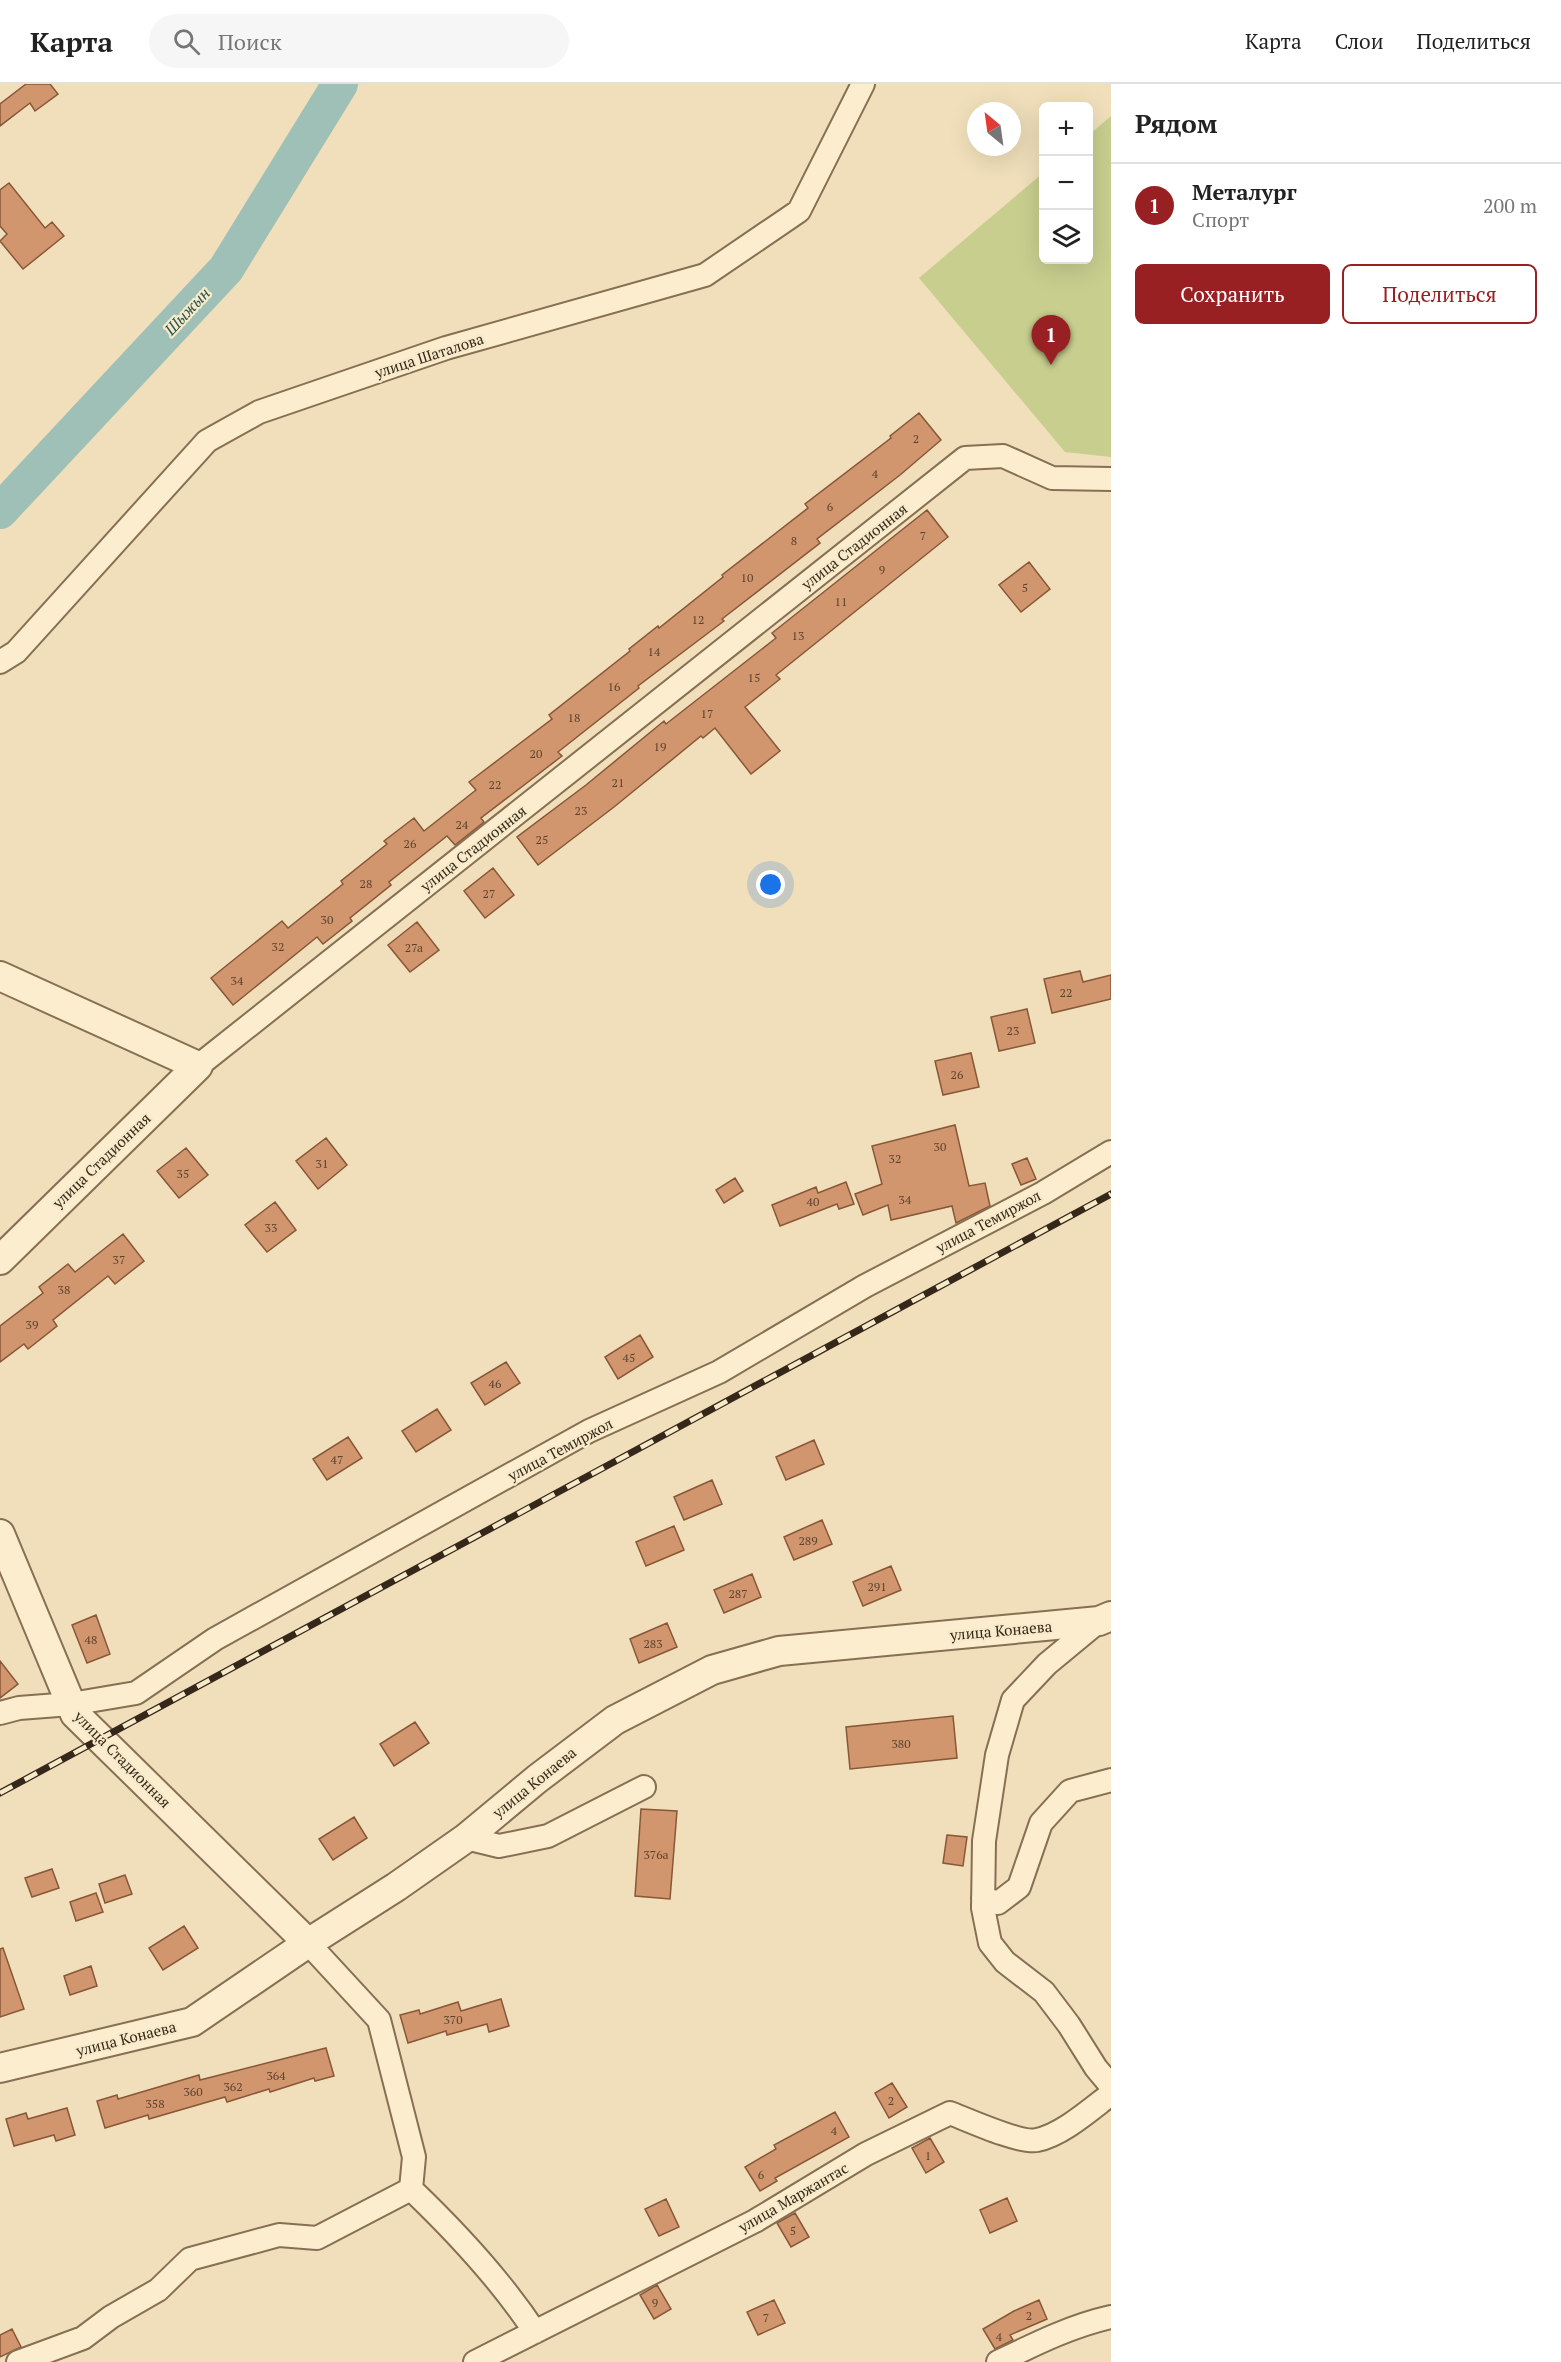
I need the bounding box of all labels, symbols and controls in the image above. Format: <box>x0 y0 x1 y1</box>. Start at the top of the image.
search box <box>149 14 569 68</box>
text: Карта <box>30 23 113 60</box>
icon: search <box>170 25 203 58</box>
text: Поиск <box>218 27 282 56</box>
text: Карта <box>1245 27 1302 55</box>
text: Слои <box>1335 27 1384 55</box>
text: Поделиться <box>1417 27 1531 55</box>
north arrow <box>967 102 1021 156</box>
map controls <box>1039 102 1093 264</box>
button: + <box>1039 102 1093 156</box>
text: Рядом <box>1135 106 1218 140</box>
button: − <box>1039 156 1093 210</box>
text: Металург <box>1192 177 1297 206</box>
text: 1 <box>1149 192 1160 219</box>
text: 200 m <box>1483 192 1537 219</box>
text: Спорт <box>1192 206 1249 233</box>
button: layers <box>1039 210 1093 264</box>
button: Сохранить <box>1135 264 1330 324</box>
button: Поделиться <box>1342 264 1537 324</box>
water label: Шыжын <box>159 282 215 340</box>
pin: 1 <box>1032 316 1070 365</box>
street label: улица Шаталова <box>371 328 486 382</box>
house number: 2 <box>913 431 919 446</box>
house number: 4 <box>872 466 879 481</box>
street label: улица Стадионная <box>796 498 911 594</box>
house number: 6 <box>827 499 834 514</box>
house number: 7 <box>920 528 926 543</box>
house number: 8 <box>791 533 797 548</box>
house number: 9 <box>879 562 885 577</box>
house number: 10 <box>741 570 753 585</box>
house number: 5 <box>1022 580 1028 595</box>
house number: 11 <box>835 594 847 609</box>
house number: 12 <box>692 612 704 627</box>
house number: 13 <box>792 628 804 643</box>
house number: 14 <box>648 644 661 659</box>
house number: 15 <box>748 670 760 685</box>
house number: 16 <box>608 679 621 694</box>
house number: 17 <box>701 706 713 721</box>
house number: 18 <box>568 710 580 725</box>
house number: 19 <box>654 739 666 754</box>
house number: 20 <box>530 746 542 761</box>
house number: 21 <box>612 775 624 790</box>
house number: 22 <box>489 777 501 792</box>
street label: улица Стадионная <box>415 800 530 896</box>
house number: 23 <box>575 803 587 818</box>
house number: 24 <box>456 817 469 832</box>
house number: 25 <box>536 832 548 847</box>
house number: 26 <box>404 836 417 851</box>
your location <box>756 870 785 899</box>
house number: 28 <box>360 876 372 891</box>
house number: 27 <box>483 886 495 901</box>
house number: 30 <box>321 912 333 927</box>
house number: 32 <box>272 939 284 954</box>
house number: 27а <box>405 940 423 955</box>
house number: 34 <box>231 973 244 988</box>
house number: 22 <box>1060 985 1072 1000</box>
house number: 23 <box>1007 1023 1019 1038</box>
house number: 26 <box>951 1067 964 1082</box>
street label: улица Стадионная <box>47 1108 154 1213</box>
house number: 30 <box>934 1139 946 1154</box>
house number: 32 <box>889 1151 901 1166</box>
house number: 31 <box>316 1156 328 1171</box>
house number: 35 <box>177 1166 189 1181</box>
street label: улица Темиржол <box>931 1185 1044 1258</box>
house number: 34 <box>899 1192 912 1207</box>
house number: 40 <box>807 1194 819 1209</box>
house number: 33 <box>265 1220 277 1235</box>
house number: 37 <box>113 1252 125 1267</box>
house number: 38 <box>58 1282 70 1297</box>
house number: 39 <box>26 1317 38 1332</box>
house number: 45 <box>623 1350 635 1365</box>
house number: 46 <box>489 1376 502 1391</box>
street label: улица Темиржол <box>503 1413 616 1486</box>
house number: 47 <box>331 1452 343 1467</box>
house number: 289 <box>798 1533 818 1548</box>
house number: 291 <box>867 1579 887 1594</box>
house number: 287 <box>728 1586 748 1601</box>
street label: улица Конаева <box>948 1616 1053 1645</box>
house number: 48 <box>85 1632 97 1647</box>
house number: 283 <box>643 1636 663 1651</box>
street label: улица Стадионная <box>70 1706 176 1812</box>
house number: 380 <box>891 1736 911 1751</box>
street label: улица Конаева <box>487 1742 580 1823</box>
house number: 376а <box>643 1847 669 1862</box>
house number: 370 <box>443 2012 463 2027</box>
street label: улица Конаева <box>73 2016 178 2060</box>
house number: 364 <box>266 2068 286 2083</box>
house number: 362 <box>223 2079 243 2094</box>
house number: 360 <box>183 2084 203 2099</box>
house number: 2 <box>888 2093 894 2108</box>
house number: 358 <box>145 2096 165 2111</box>
house number: 4 <box>831 2123 838 2138</box>
house number: 1 <box>925 2148 931 2163</box>
street label: улица Маржантас <box>734 2157 851 2237</box>
house number: 6 <box>758 2167 765 2182</box>
house number: 5 <box>790 2223 796 2238</box>
house number: 9 <box>652 2295 658 2310</box>
house number: 2 <box>1026 2308 1032 2323</box>
house number: 7 <box>763 2310 769 2325</box>
house number: 4 <box>996 2329 1003 2344</box>

